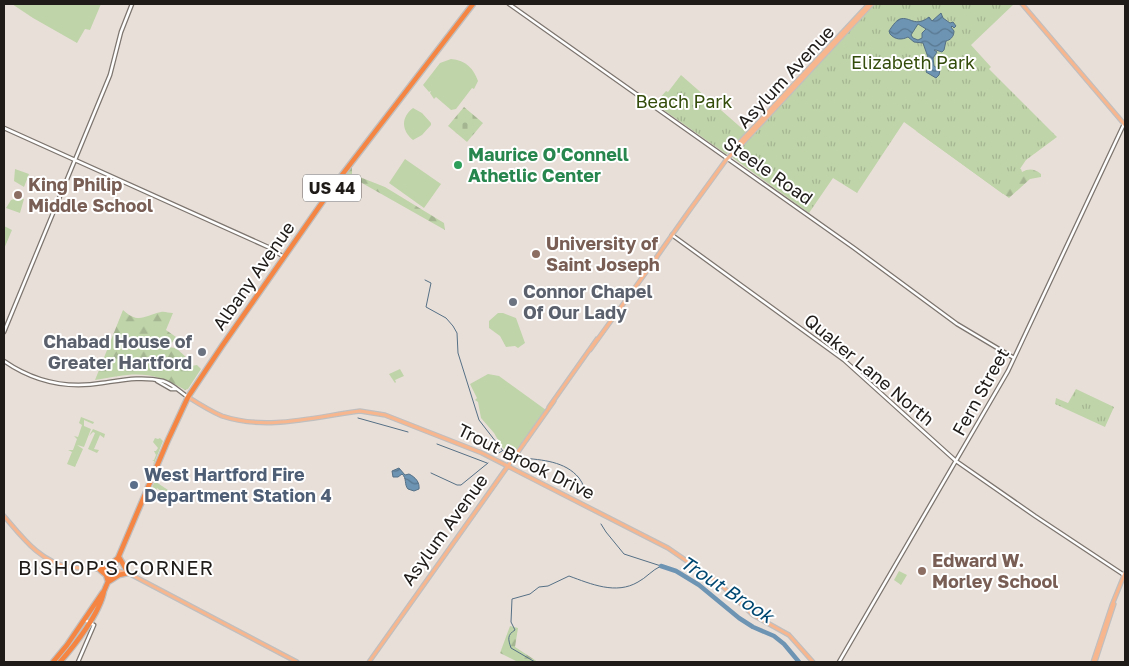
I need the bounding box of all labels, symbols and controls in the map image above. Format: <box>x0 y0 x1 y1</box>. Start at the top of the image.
street label: Asylum Avenue <box>732 20 838 132</box>
park label: Elizabeth Park <box>851 51 975 73</box>
park label: Beach Park <box>635 90 733 112</box>
street label: Steele Road <box>720 131 817 209</box>
place label: Maurice O'Connell Athetlic Center <box>468 143 629 186</box>
marker: Maurice O'Connell Athetlic Center <box>452 159 464 171</box>
place label: King Philip Middle School <box>28 173 153 216</box>
road number: US 44 <box>303 174 361 202</box>
marker: King Philip Middle School <box>12 189 24 201</box>
street label: Albany Avenue <box>208 217 299 334</box>
place label: University of Saint Joseph <box>546 232 660 275</box>
marker: University of Saint Joseph <box>530 248 542 260</box>
place label: Connor Chapel Of Our Lady <box>523 280 653 323</box>
marker: Connor Chapel Of Our Lady <box>507 296 519 308</box>
street label: Quaker Lane North <box>800 308 939 430</box>
place label: Chabad House of Greater Hartford <box>43 330 192 373</box>
street label: Fern Street <box>947 344 1013 439</box>
marker: Chabad House of Greater Hartford <box>196 346 208 358</box>
street label: Trout Brook Drive <box>454 418 598 504</box>
place label: West Hartford Fire Department Station 4 <box>144 463 332 506</box>
street label: Asylum Avenue <box>396 469 492 589</box>
marker: West Hartford Fire Department Station 4 <box>128 479 140 491</box>
place label: Edward W. Morley School <box>932 549 1058 592</box>
water label: Trout Brook <box>677 550 780 628</box>
district label: BISHOP'S CORNER <box>18 555 214 579</box>
marker: Edward W. Morley School <box>916 565 928 577</box>

